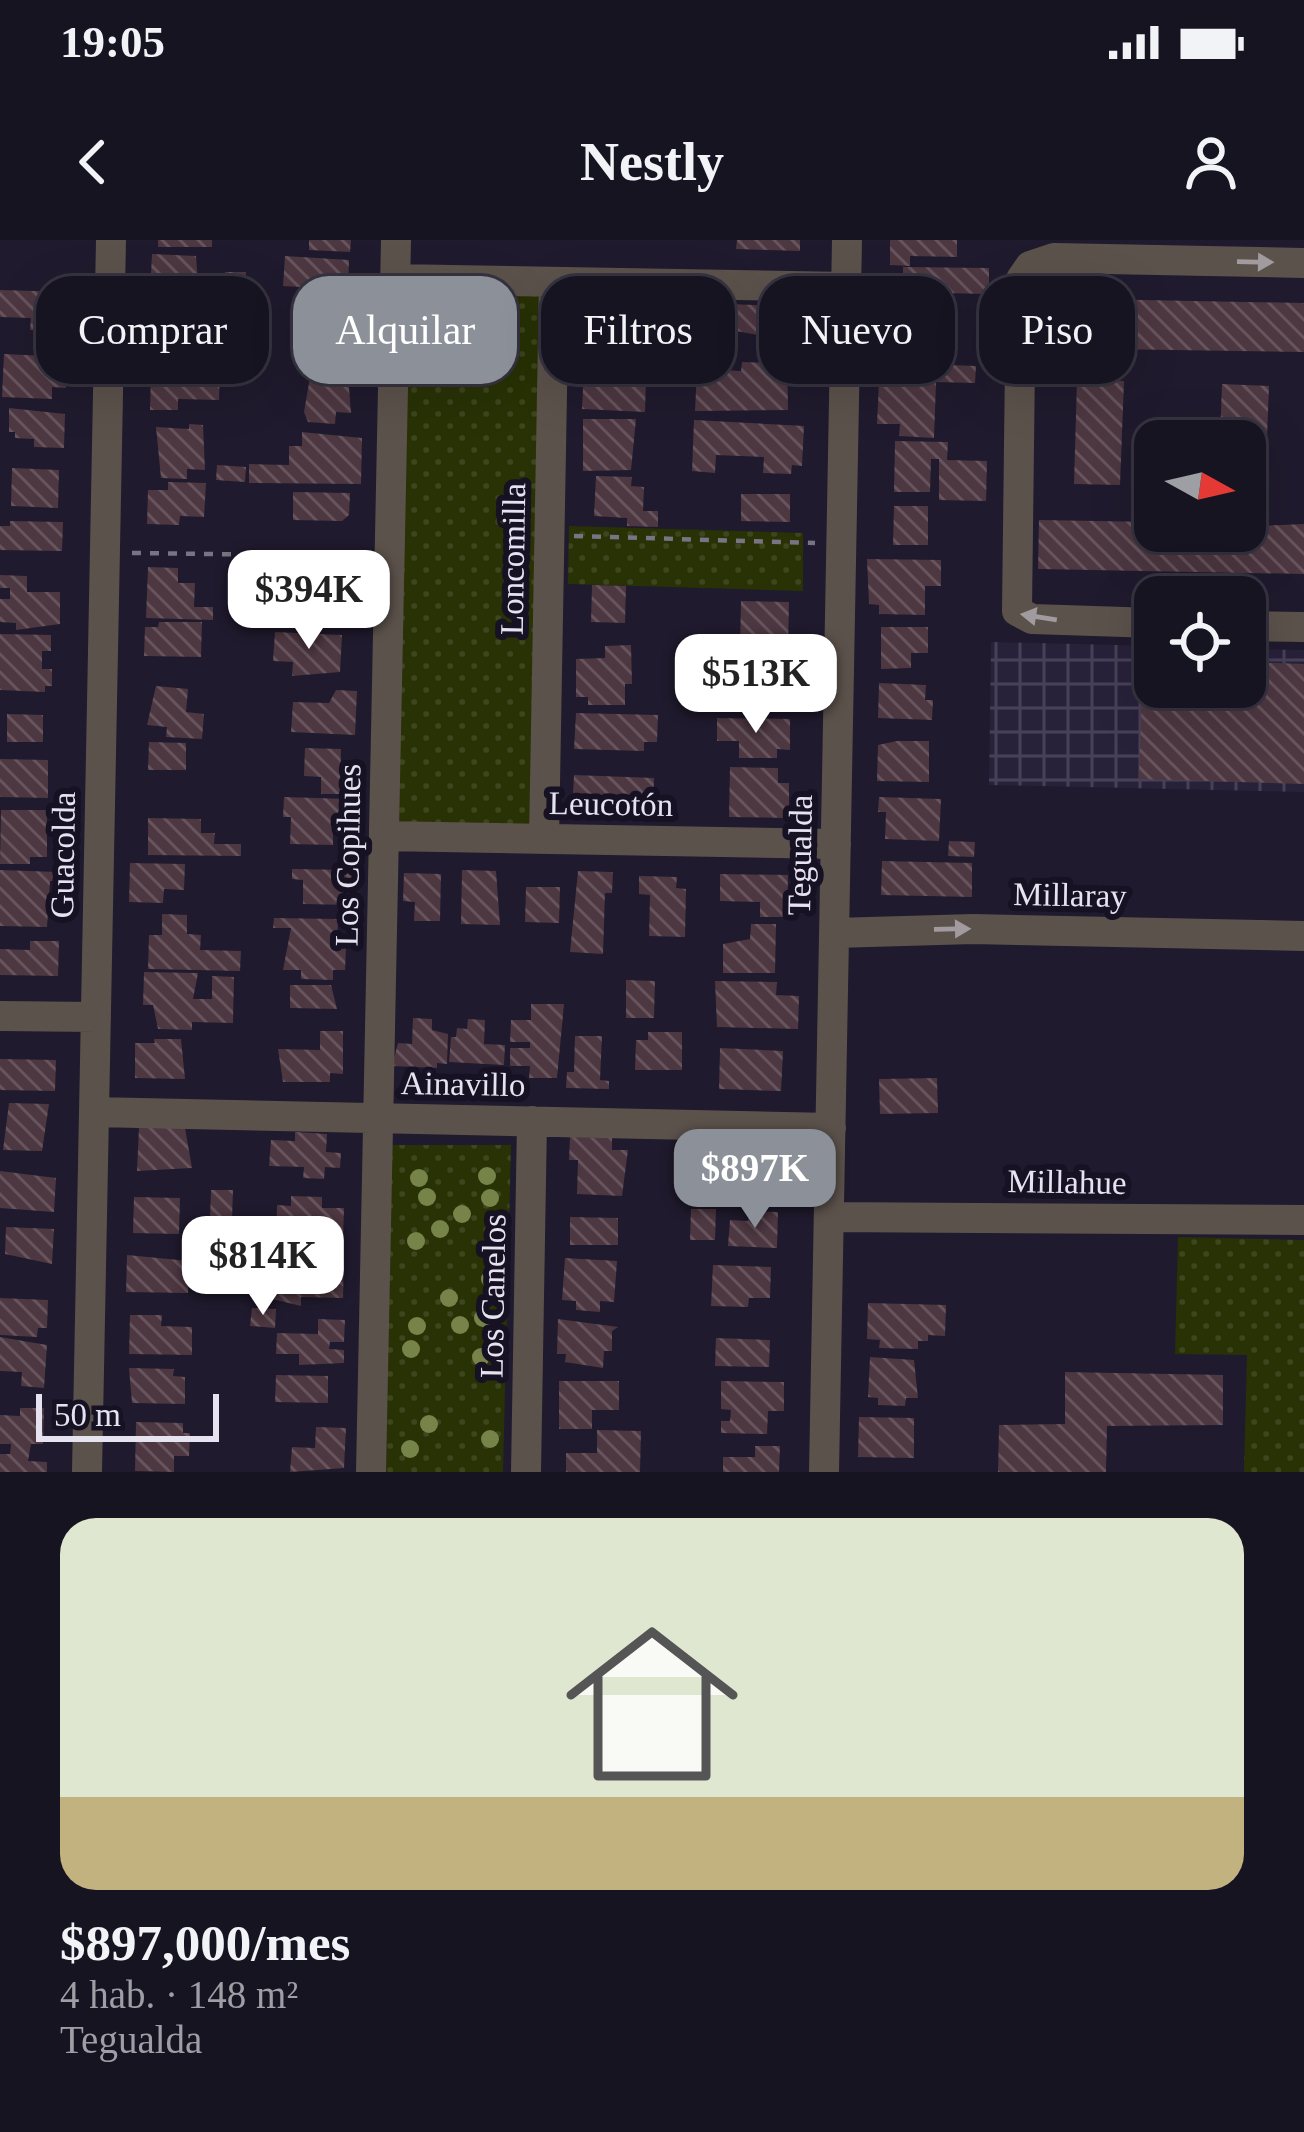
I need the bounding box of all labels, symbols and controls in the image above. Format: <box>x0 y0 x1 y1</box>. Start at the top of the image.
text: 19:05 <box>60 17 165 67</box>
icon: back <box>60 129 126 195</box>
icon: person <box>1178 129 1244 195</box>
text: Nestly <box>580 132 724 192</box>
one-way arrow <box>1237 252 1275 272</box>
chip: Comprar <box>36 276 269 384</box>
chip: Alquilar <box>293 276 517 384</box>
chip: Filtros <box>541 276 735 384</box>
chip: Nuevo <box>759 276 955 384</box>
chip: Piso <box>979 276 1135 384</box>
north arrow <box>1134 420 1266 552</box>
map controls <box>1134 420 1266 708</box>
street label: Loncomilla <box>494 482 532 635</box>
pin: $394K <box>225 550 393 652</box>
text: $394K <box>255 567 363 610</box>
button: locate <box>1134 576 1266 708</box>
one-way arrow <box>1020 607 1057 626</box>
pin: $513K <box>672 634 840 736</box>
text: $513K <box>702 651 810 694</box>
street label: Los Copihues <box>328 763 368 947</box>
street label: Leucotón <box>548 785 674 823</box>
street label: Guacolda <box>44 791 82 919</box>
street label: Tegualda <box>781 794 819 916</box>
street label: Millaray <box>1013 876 1128 914</box>
one-way arrow <box>934 920 972 939</box>
street label: Ainavillo <box>400 1065 526 1103</box>
pin: $897K <box>671 1129 839 1231</box>
text: $897K <box>701 1146 809 1189</box>
street label: Millahue <box>1007 1163 1127 1201</box>
street label: Los Canelos <box>474 1214 512 1378</box>
pin: $814K <box>179 1216 347 1318</box>
text: $814K <box>209 1233 317 1276</box>
scale bar <box>36 1388 219 1441</box>
text: 50 m <box>54 1397 121 1433</box>
icon: home <box>544 1596 760 1812</box>
text: $897,000/mes <box>60 1915 350 1971</box>
text: 4 hab. · 148 m² <box>60 1973 298 2016</box>
text: Tegualda <box>60 2018 202 2061</box>

